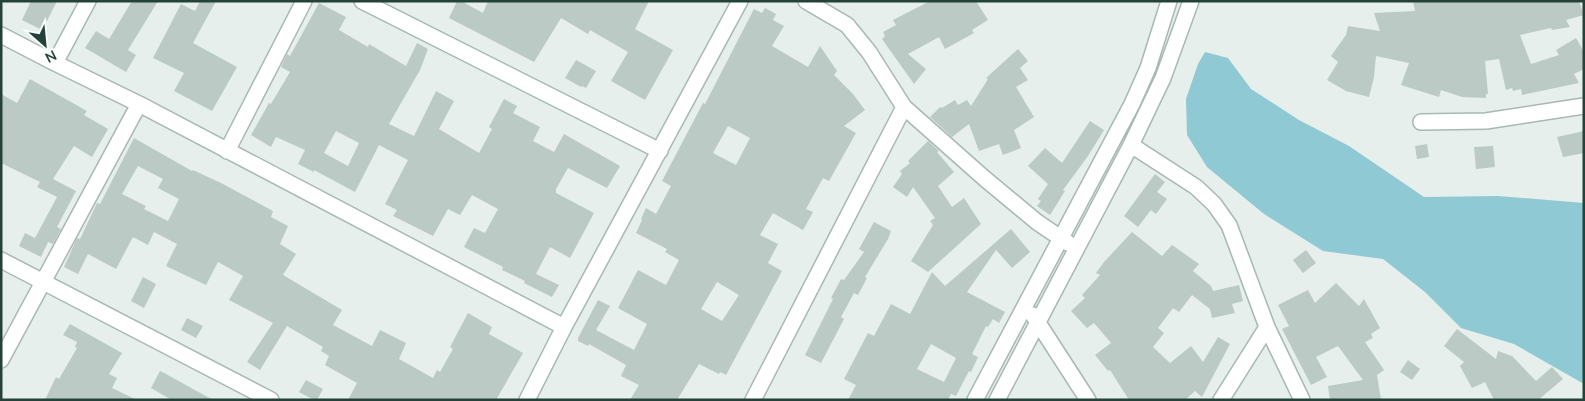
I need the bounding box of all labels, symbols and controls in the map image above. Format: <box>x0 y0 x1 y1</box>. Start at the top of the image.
north arrow <box>20 20 70 70</box>
text: N <box>42 45 60 67</box>

